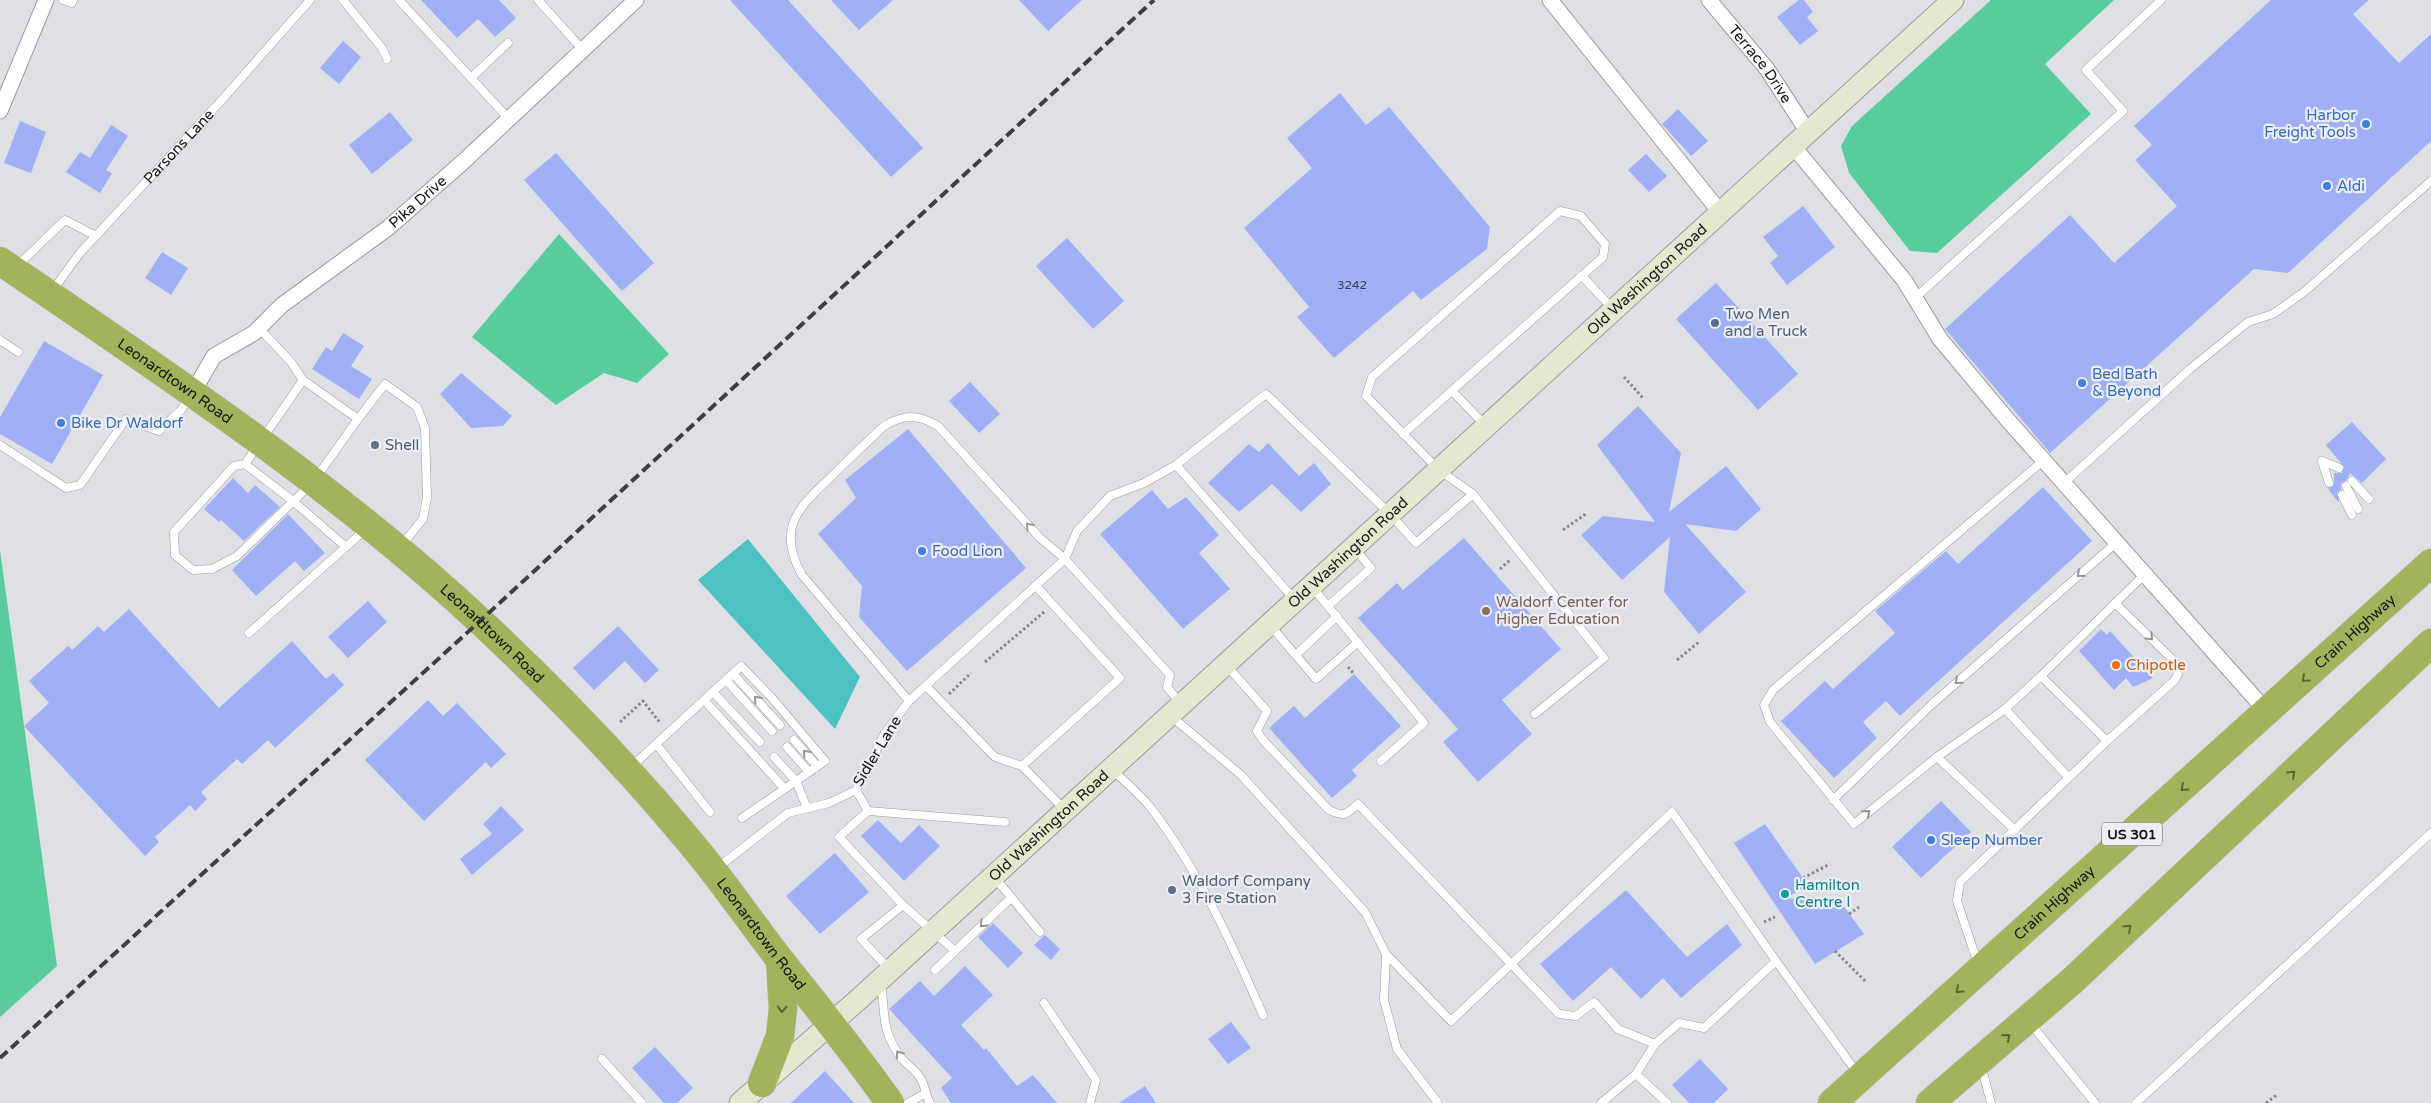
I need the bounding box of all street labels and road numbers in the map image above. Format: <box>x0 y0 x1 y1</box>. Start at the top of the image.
street label: Terrace Drive <box>1725 21 1796 106</box>
street label: Parsons Lane <box>140 106 218 188</box>
street label: Pika Drive <box>385 172 450 232</box>
street label: Old Washington Road <box>1583 220 1711 339</box>
street label: Leonardtown Road <box>114 335 236 427</box>
street label: Old Washington Road <box>1284 493 1412 612</box>
street label: Leonardtown Road <box>436 580 548 687</box>
street label: Crain Highway <box>2311 590 2399 673</box>
street label: Sidler Lane <box>849 713 905 789</box>
street label: Old Washington Road <box>985 766 1113 885</box>
road number: US 301 <box>2102 822 2162 846</box>
street label: Crain Highway <box>2010 862 2098 944</box>
street label: Leonardtown Road <box>713 874 810 994</box>

